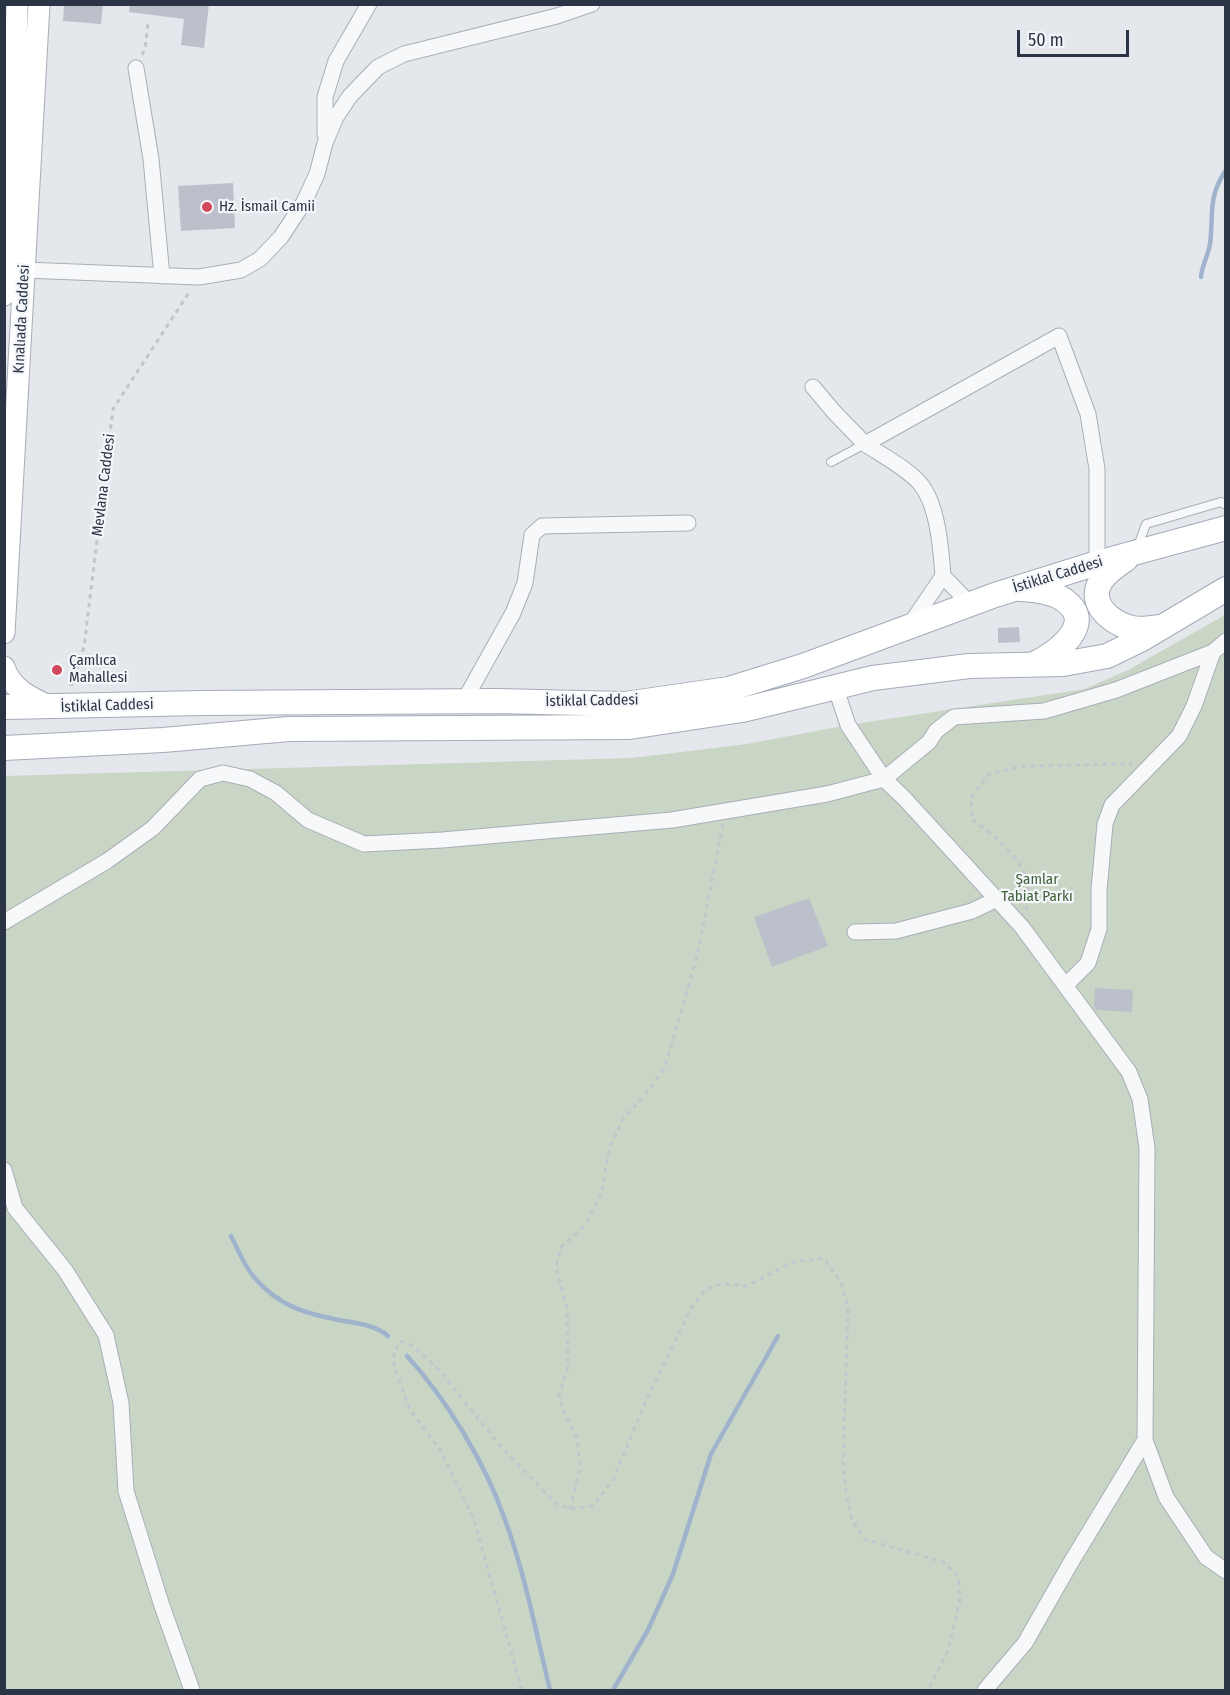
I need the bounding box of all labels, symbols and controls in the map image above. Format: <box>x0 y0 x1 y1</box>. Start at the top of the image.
scale bar <box>1020 18 1132 56</box>
text: 50 m <box>1028 29 1064 51</box>
place label: Hz. İsmail Camii <box>219 198 315 216</box>
marker: Hz. İsmail Camii <box>200 200 214 214</box>
street label: Kınalıada Caddesi <box>10 264 34 374</box>
street label: Mevlana Caddesi <box>89 433 119 537</box>
street label: İstiklal Caddesi <box>1011 553 1105 597</box>
place label: Çamlıca Mahallesi <box>69 652 128 687</box>
marker: Çamlıca Mahallesi <box>50 663 64 677</box>
street label: İstiklal Caddesi <box>545 691 639 711</box>
street label: İstiklal Caddesi <box>60 695 154 717</box>
park label: Şamlar Tabiat Parkı <box>1001 871 1073 906</box>

